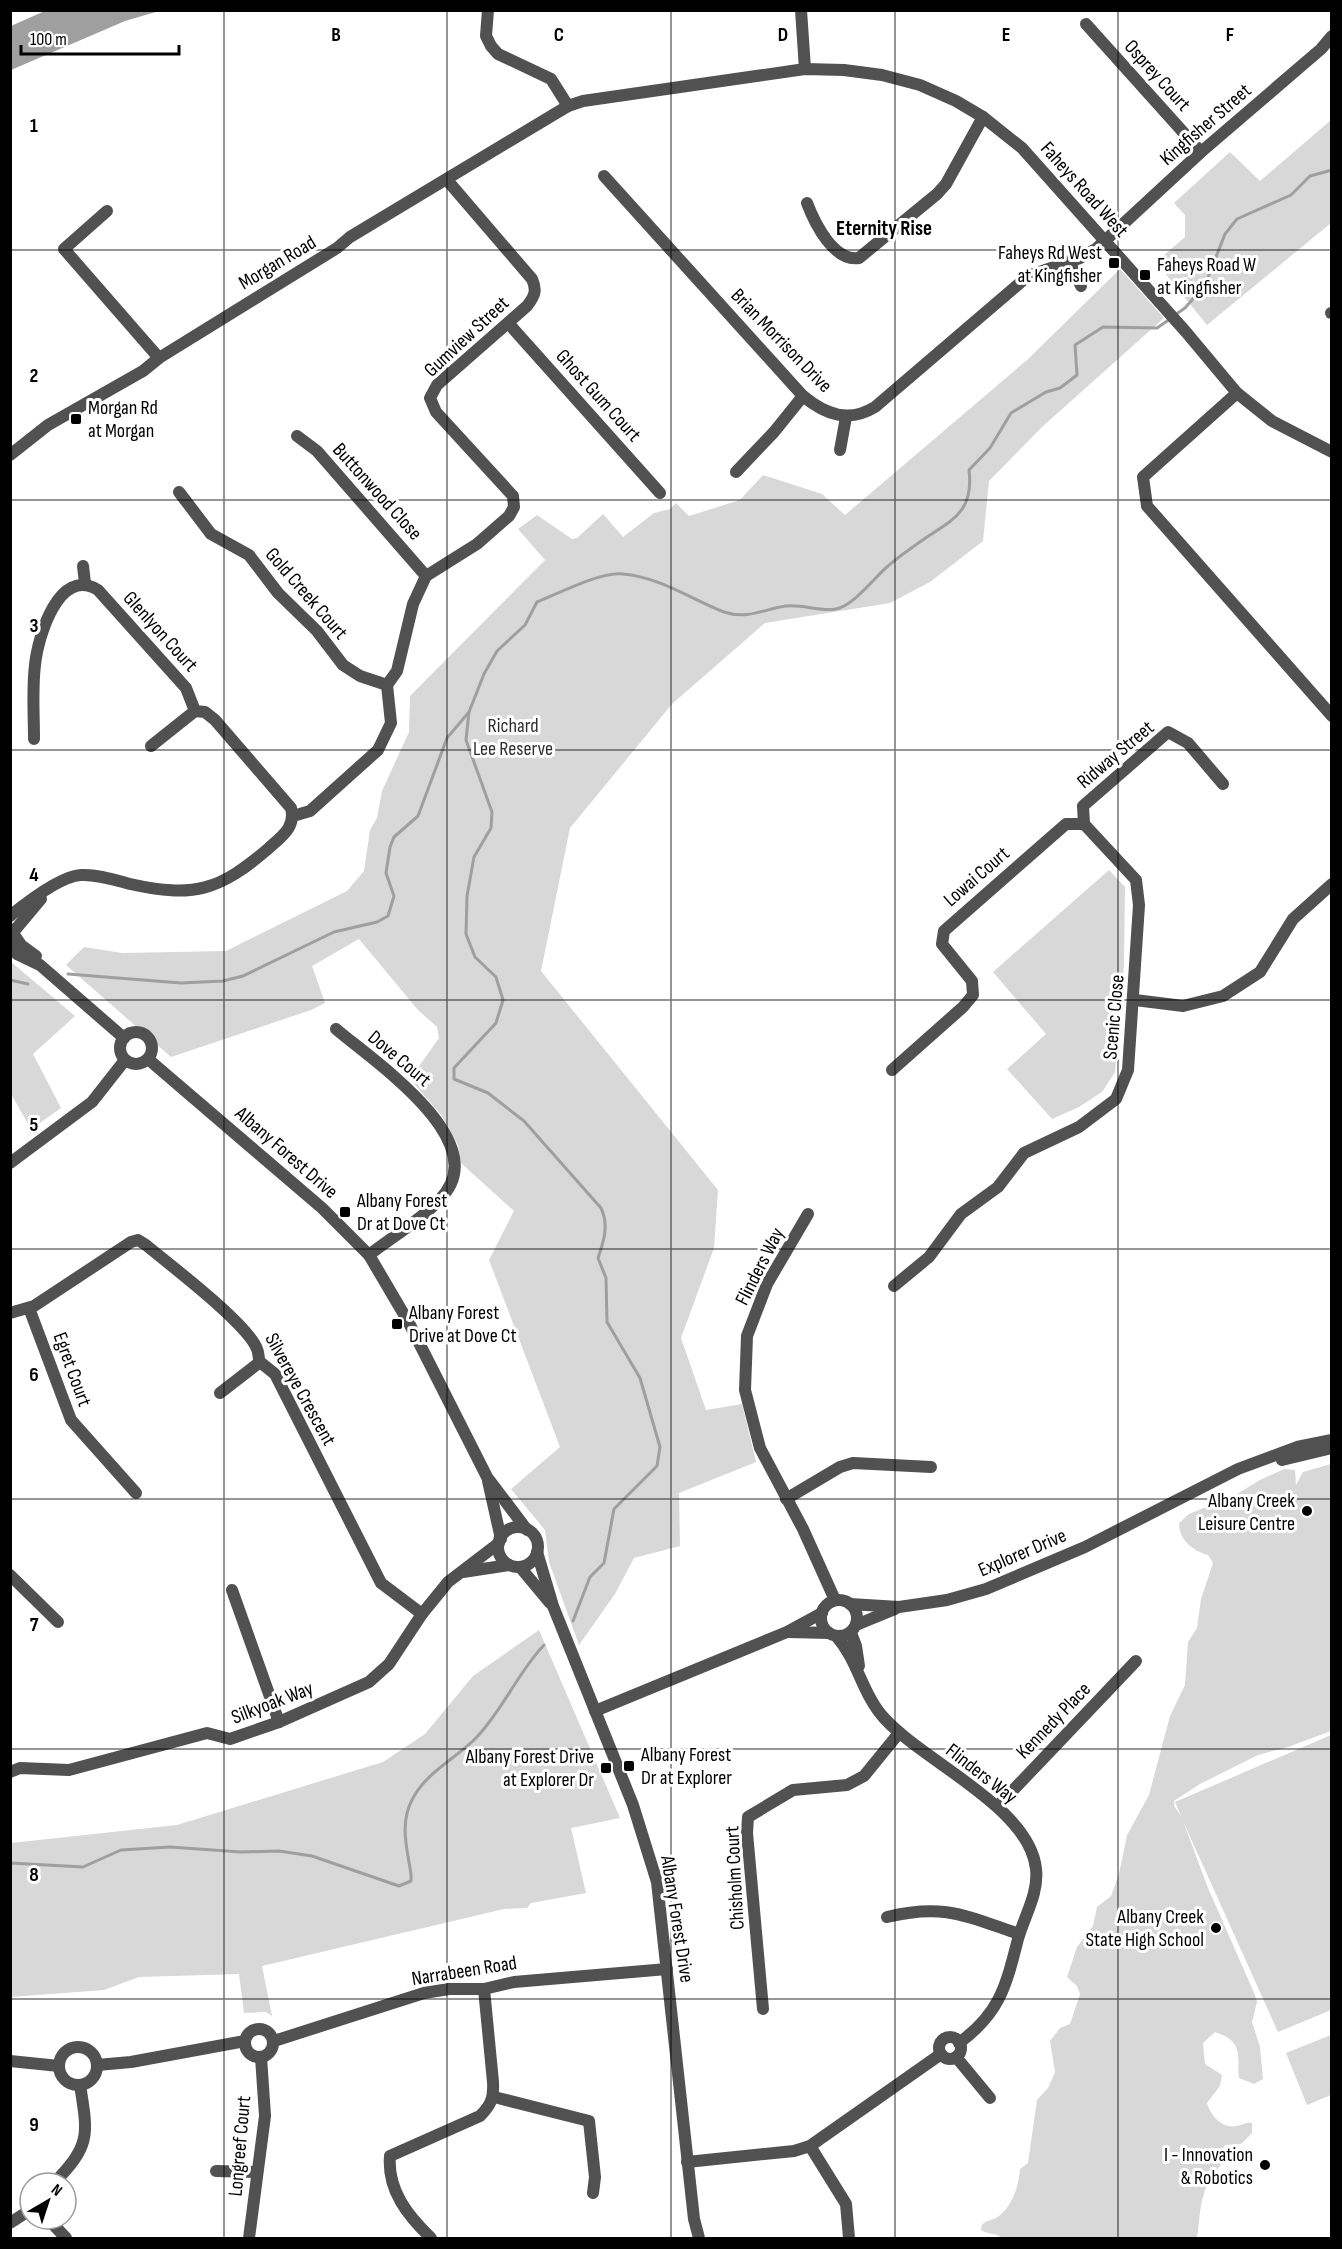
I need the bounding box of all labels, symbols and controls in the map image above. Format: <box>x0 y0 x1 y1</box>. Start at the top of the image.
scale bar <box>21 18 178 56</box>
text: B <box>331 23 341 47</box>
text: C <box>554 23 564 47</box>
text: D <box>778 23 788 47</box>
text: E <box>1002 23 1010 47</box>
text: F <box>1226 23 1234 47</box>
text: 100 m <box>30 29 67 50</box>
street label: Osprey Court <box>1119 35 1196 116</box>
street label: Kingfisher Street <box>1155 79 1256 171</box>
text: 1 <box>30 114 38 138</box>
street label: Faheys Road West <box>1035 137 1133 242</box>
district label: Eternity Rise <box>836 216 932 241</box>
street label: Morgan Road <box>235 230 321 295</box>
place label: Faheys Rd West at Kingfisher <box>998 241 1102 288</box>
place label: Faheys Road W at Kingfisher <box>1157 253 1256 300</box>
marker: Faheys Rd West at Kingfisher <box>1107 256 1121 270</box>
marker: Faheys Road W at Kingfisher <box>1138 268 1152 282</box>
street label: Brian Morrison Drive <box>726 284 837 398</box>
street label: Gumview Street <box>419 291 514 382</box>
street label: Ghost Gum Court <box>551 345 646 447</box>
text: 2 <box>30 364 38 388</box>
place label: Morgan Rd at Morgan <box>88 396 158 443</box>
marker: Morgan Rd at Morgan <box>69 412 83 426</box>
street label: Buttonwood Close <box>327 438 427 545</box>
street label: Gold Creek Court <box>260 543 353 644</box>
street label: Glenlyon Court <box>118 587 203 677</box>
text: 3 <box>30 614 39 638</box>
park label: Richard Lee Reserve <box>473 714 553 761</box>
street label: Ridway Street <box>1072 716 1159 794</box>
street label: Lowai Court <box>939 842 1014 912</box>
text: 4 <box>29 863 39 887</box>
street label: Scenic Close <box>1098 974 1130 1060</box>
street label: Dove Court <box>363 1025 436 1092</box>
street label: Albany Forest Drive <box>229 1101 343 1204</box>
text: 5 <box>30 1113 39 1137</box>
place label: Albany Forest Dr at Dove Ct <box>356 1189 447 1236</box>
marker: Albany Forest Dr at Dove Ct <box>338 1205 352 1219</box>
street label: Flinders Way <box>730 1223 790 1309</box>
place label: Albany Forest Drive at Dove Ct <box>408 1301 517 1348</box>
marker: Albany Forest Drive at Dove Ct <box>390 1317 404 1331</box>
street label: Egret Court <box>48 1329 97 1410</box>
street label: Silvereye Crescent <box>259 1329 341 1450</box>
text: 6 <box>29 1363 39 1387</box>
place label: Albany Creek Leisure Centre <box>1198 1489 1295 1536</box>
marker: Albany Creek Leisure Centre <box>1300 1504 1314 1518</box>
street label: Explorer Drive <box>975 1524 1070 1582</box>
text: 7 <box>30 1613 39 1637</box>
street label: Silkyoak Way <box>228 1676 317 1730</box>
street label: Kennedy Place <box>1011 1677 1096 1764</box>
street label: Flinders Way <box>941 1738 1022 1809</box>
place label: Albany Forest Dr at Explorer <box>640 1743 732 1790</box>
place label: Albany Forest Drive at Explorer Dr <box>465 1745 594 1792</box>
marker: Albany Forest Dr at Explorer <box>622 1759 636 1773</box>
marker: Albany Forest Drive at Explorer Dr <box>599 1761 613 1775</box>
street label: Chisholm Court <box>720 1825 750 1931</box>
street label: Albany Forest Drive <box>655 1853 699 1984</box>
text: 8 <box>29 1863 39 1887</box>
place label: Albany Creek State High School <box>1086 1905 1204 1952</box>
marker: Albany Creek State High School <box>1209 1921 1223 1935</box>
street label: Narrabeen Road <box>410 1951 518 1991</box>
street label: Longreef Court <box>224 2095 256 2197</box>
text: 9 <box>29 2113 39 2137</box>
place label: I - Innovation & Robotics <box>1164 2143 1253 2190</box>
marker: I - Innovation & Robotics <box>1258 2158 1272 2172</box>
north arrow <box>18 2171 78 2231</box>
text: N <box>47 2180 66 2201</box>

